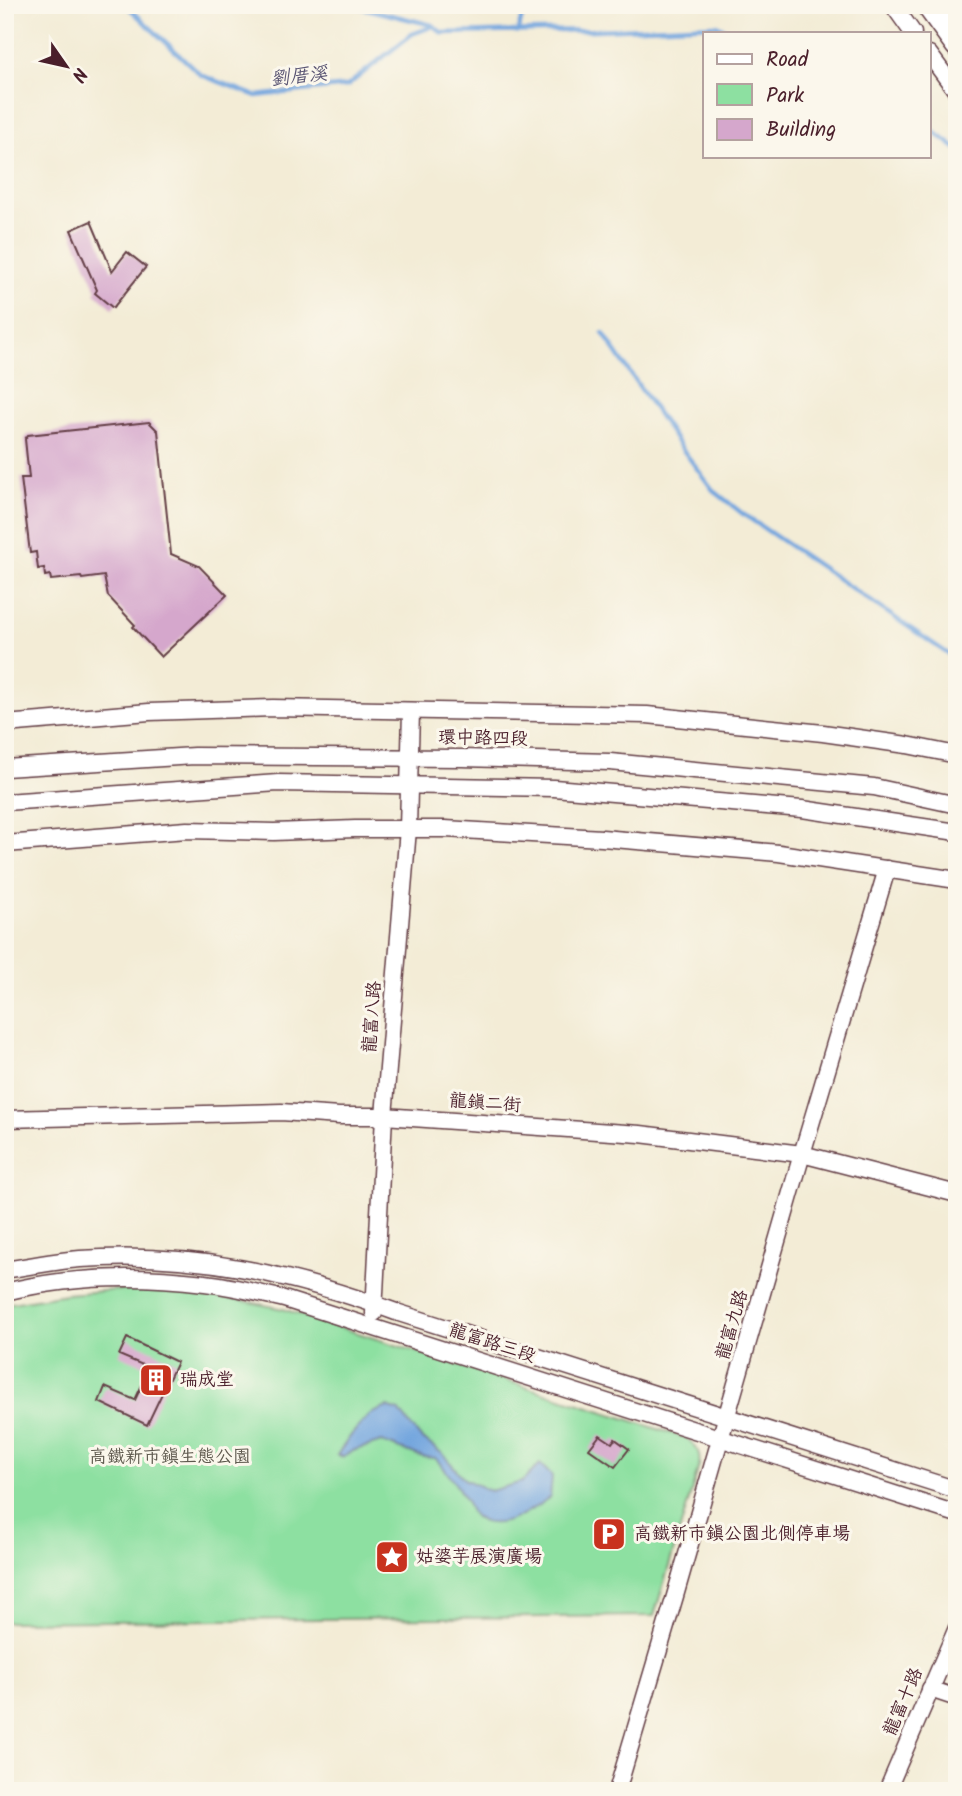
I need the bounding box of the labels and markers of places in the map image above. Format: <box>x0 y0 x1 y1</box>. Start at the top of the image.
building icon: 瑞成堂 <box>137 1361 175 1399</box>
place label: 瑞成堂 <box>180 1366 234 1395</box>
parking icon: 高鐵新市鎮公園北側停車場 <box>590 1515 628 1553</box>
place label: 高鐵新市鎮公園北側停車場 <box>634 1520 850 1549</box>
place icon: 姑婆芋展演廣場 <box>373 1538 411 1576</box>
place label: 姑婆芋展演廣場 <box>416 1543 542 1572</box>

